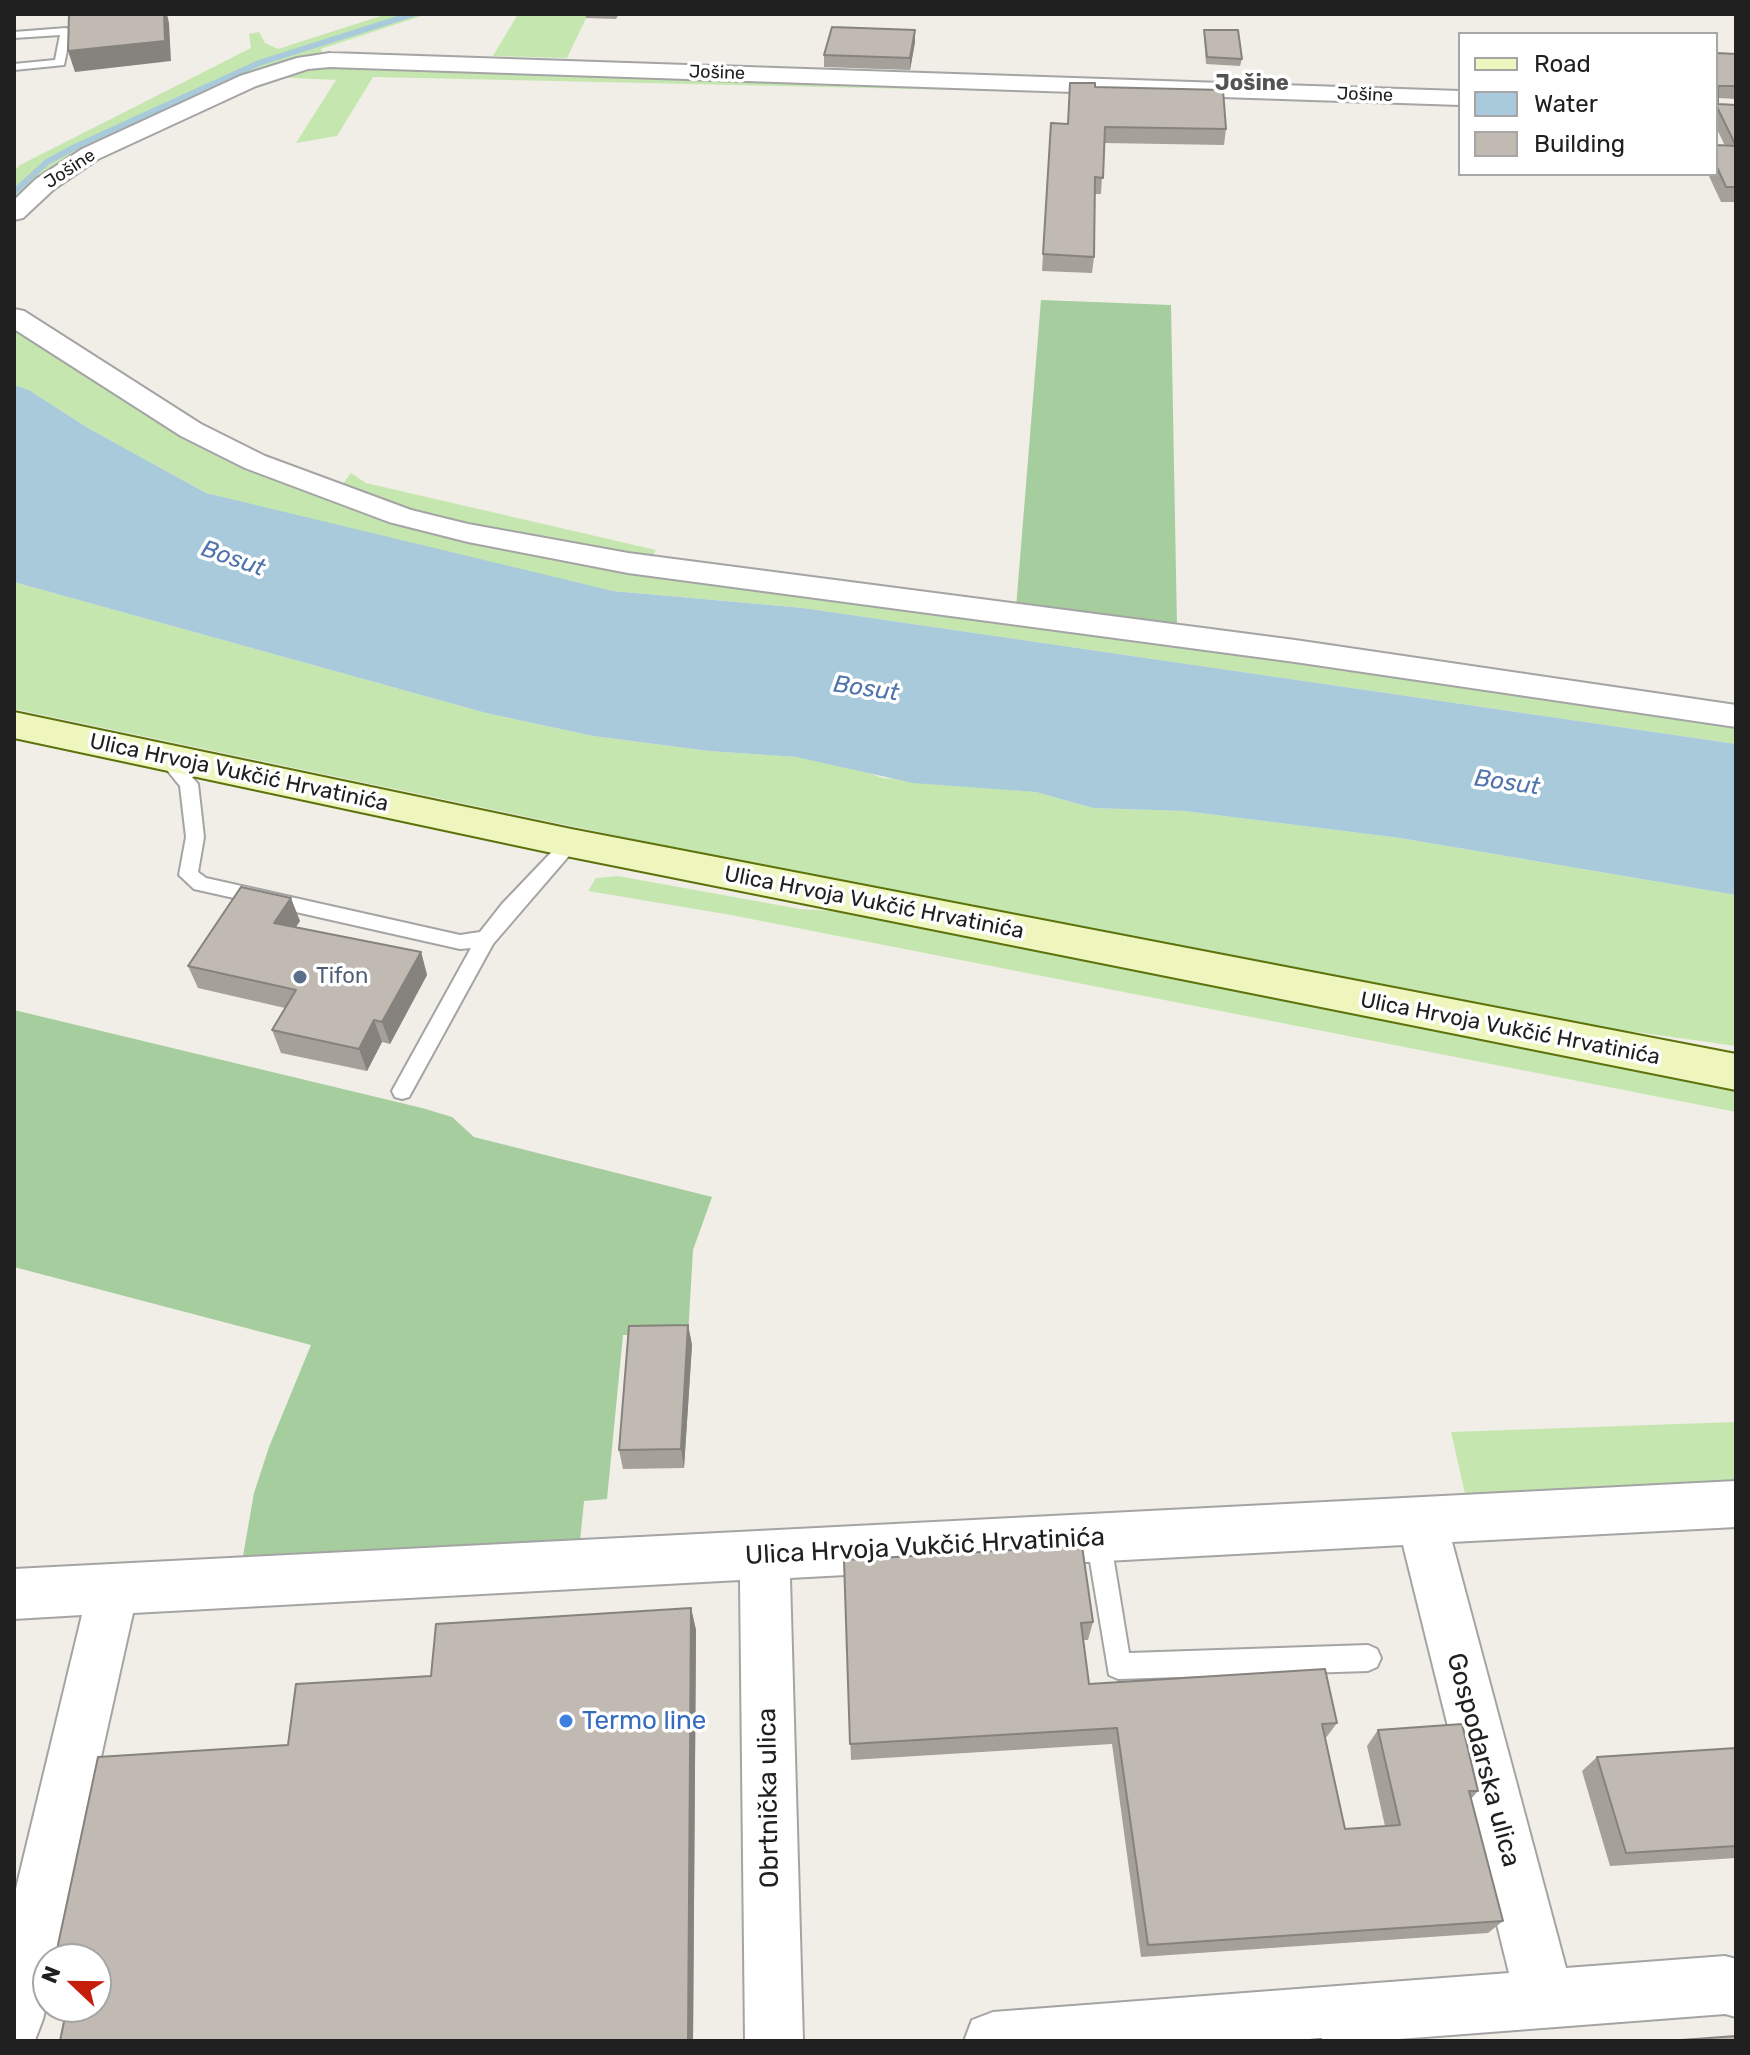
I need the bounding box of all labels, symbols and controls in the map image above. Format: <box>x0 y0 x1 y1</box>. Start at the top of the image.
legend <box>1458 32 1718 176</box>
text: Road <box>1534 50 1591 78</box>
street label: Jošine <box>689 61 745 85</box>
district label: Jošine <box>1215 71 1289 97</box>
street label: Jošine <box>1337 83 1393 107</box>
text: Water <box>1534 90 1598 118</box>
text: Building <box>1534 130 1625 158</box>
street label: Jošine <box>41 145 99 193</box>
water label: Bosut <box>197 535 269 583</box>
water label: Bosut <box>831 670 901 708</box>
street label: Ulica Hrvoja Vukčić Hrvatinića <box>87 728 391 818</box>
water label: Bosut <box>1472 764 1542 802</box>
street label: Ulica Hrvoja Vukčić Hrvatinića <box>722 861 1026 945</box>
place label: Tifon <box>316 964 368 990</box>
marker: Tifon <box>291 968 309 986</box>
street label: Ulica Hrvoja Vukčić Hrvatinića <box>1358 987 1662 1071</box>
street label: Ulica Hrvoja Vukčić Hrvatinića <box>744 1522 1106 1572</box>
street label: Gospodarska ulica <box>1439 1650 1527 1870</box>
place label: Termo line <box>582 1705 706 1737</box>
street label: Obrtnička ulica <box>752 1708 786 1888</box>
marker: Termo line <box>557 1712 575 1730</box>
north arrow <box>32 1943 112 2023</box>
text: N <box>36 1962 67 1987</box>

